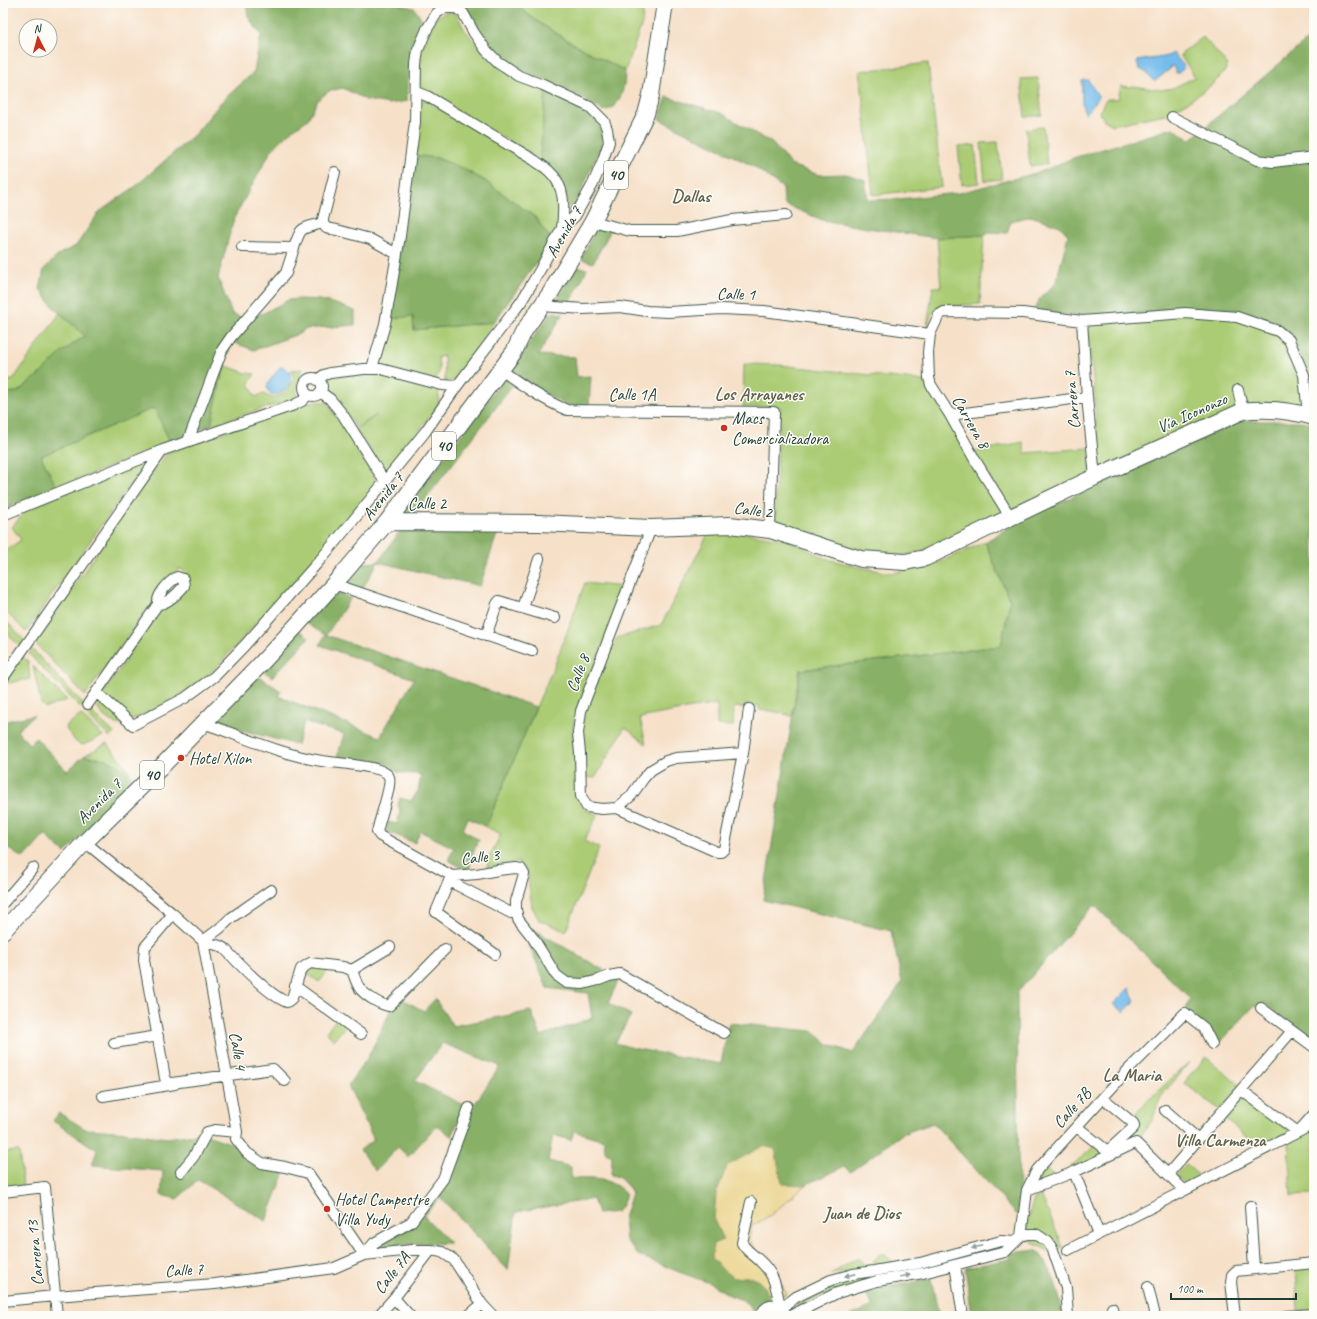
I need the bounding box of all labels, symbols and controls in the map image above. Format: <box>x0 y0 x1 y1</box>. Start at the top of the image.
north arrow <box>18 18 58 58</box>
text: N <box>33 21 43 35</box>
road number: 40 <box>604 161 628 189</box>
district label: Dallas <box>672 185 712 207</box>
street label: Avenida 7 <box>541 201 587 262</box>
street label: Calle 1 <box>717 283 757 305</box>
street label: Carrera 7 <box>1059 369 1085 430</box>
district label: Los Arrayanes <box>715 383 805 405</box>
street label: Calle 1A <box>608 384 657 405</box>
street label: Vía Icononzo <box>1154 388 1231 438</box>
street label: Carrera 8 <box>947 392 996 454</box>
place label: Macs Comercializadora <box>732 408 829 449</box>
marker: Macs Comercializadora <box>719 423 729 433</box>
road number: 40 <box>432 432 456 460</box>
street label: Avenida 7 <box>358 466 409 524</box>
street label: Calle 2 <box>408 493 448 514</box>
street label: Calle 2 <box>732 497 775 523</box>
street label: Calle 8 <box>561 649 596 695</box>
place label: Hotel Xilon <box>189 748 253 769</box>
marker: Hotel Xilon <box>176 753 186 763</box>
road number: 40 <box>140 761 164 789</box>
street label: Avenida 7 <box>72 773 127 828</box>
street label: Calle 3 <box>460 844 502 870</box>
street label: Calle 4 <box>224 1030 252 1074</box>
district label: La Maria <box>1103 1064 1163 1086</box>
street label: Calle 7B <box>1048 1083 1096 1133</box>
district label: Villa Carmenza <box>1175 1129 1267 1151</box>
place label: Hotel Campestre Villa Yudy <box>335 1189 430 1230</box>
district label: Juan de Dios <box>822 1202 902 1224</box>
marker: Hotel Campestre Villa Yudy <box>322 1204 332 1214</box>
street label: Carrera 13 <box>22 1218 48 1287</box>
one-way arrow <box>971 1245 983 1251</box>
street label: Calle 7A <box>369 1247 416 1298</box>
street label: Calle 7 <box>164 1258 205 1282</box>
one-way arrow <box>844 1272 856 1278</box>
one-way arrow <box>899 1273 911 1279</box>
scale bar <box>1171 1275 1296 1301</box>
text: 100 m <box>1177 1281 1204 1297</box>

